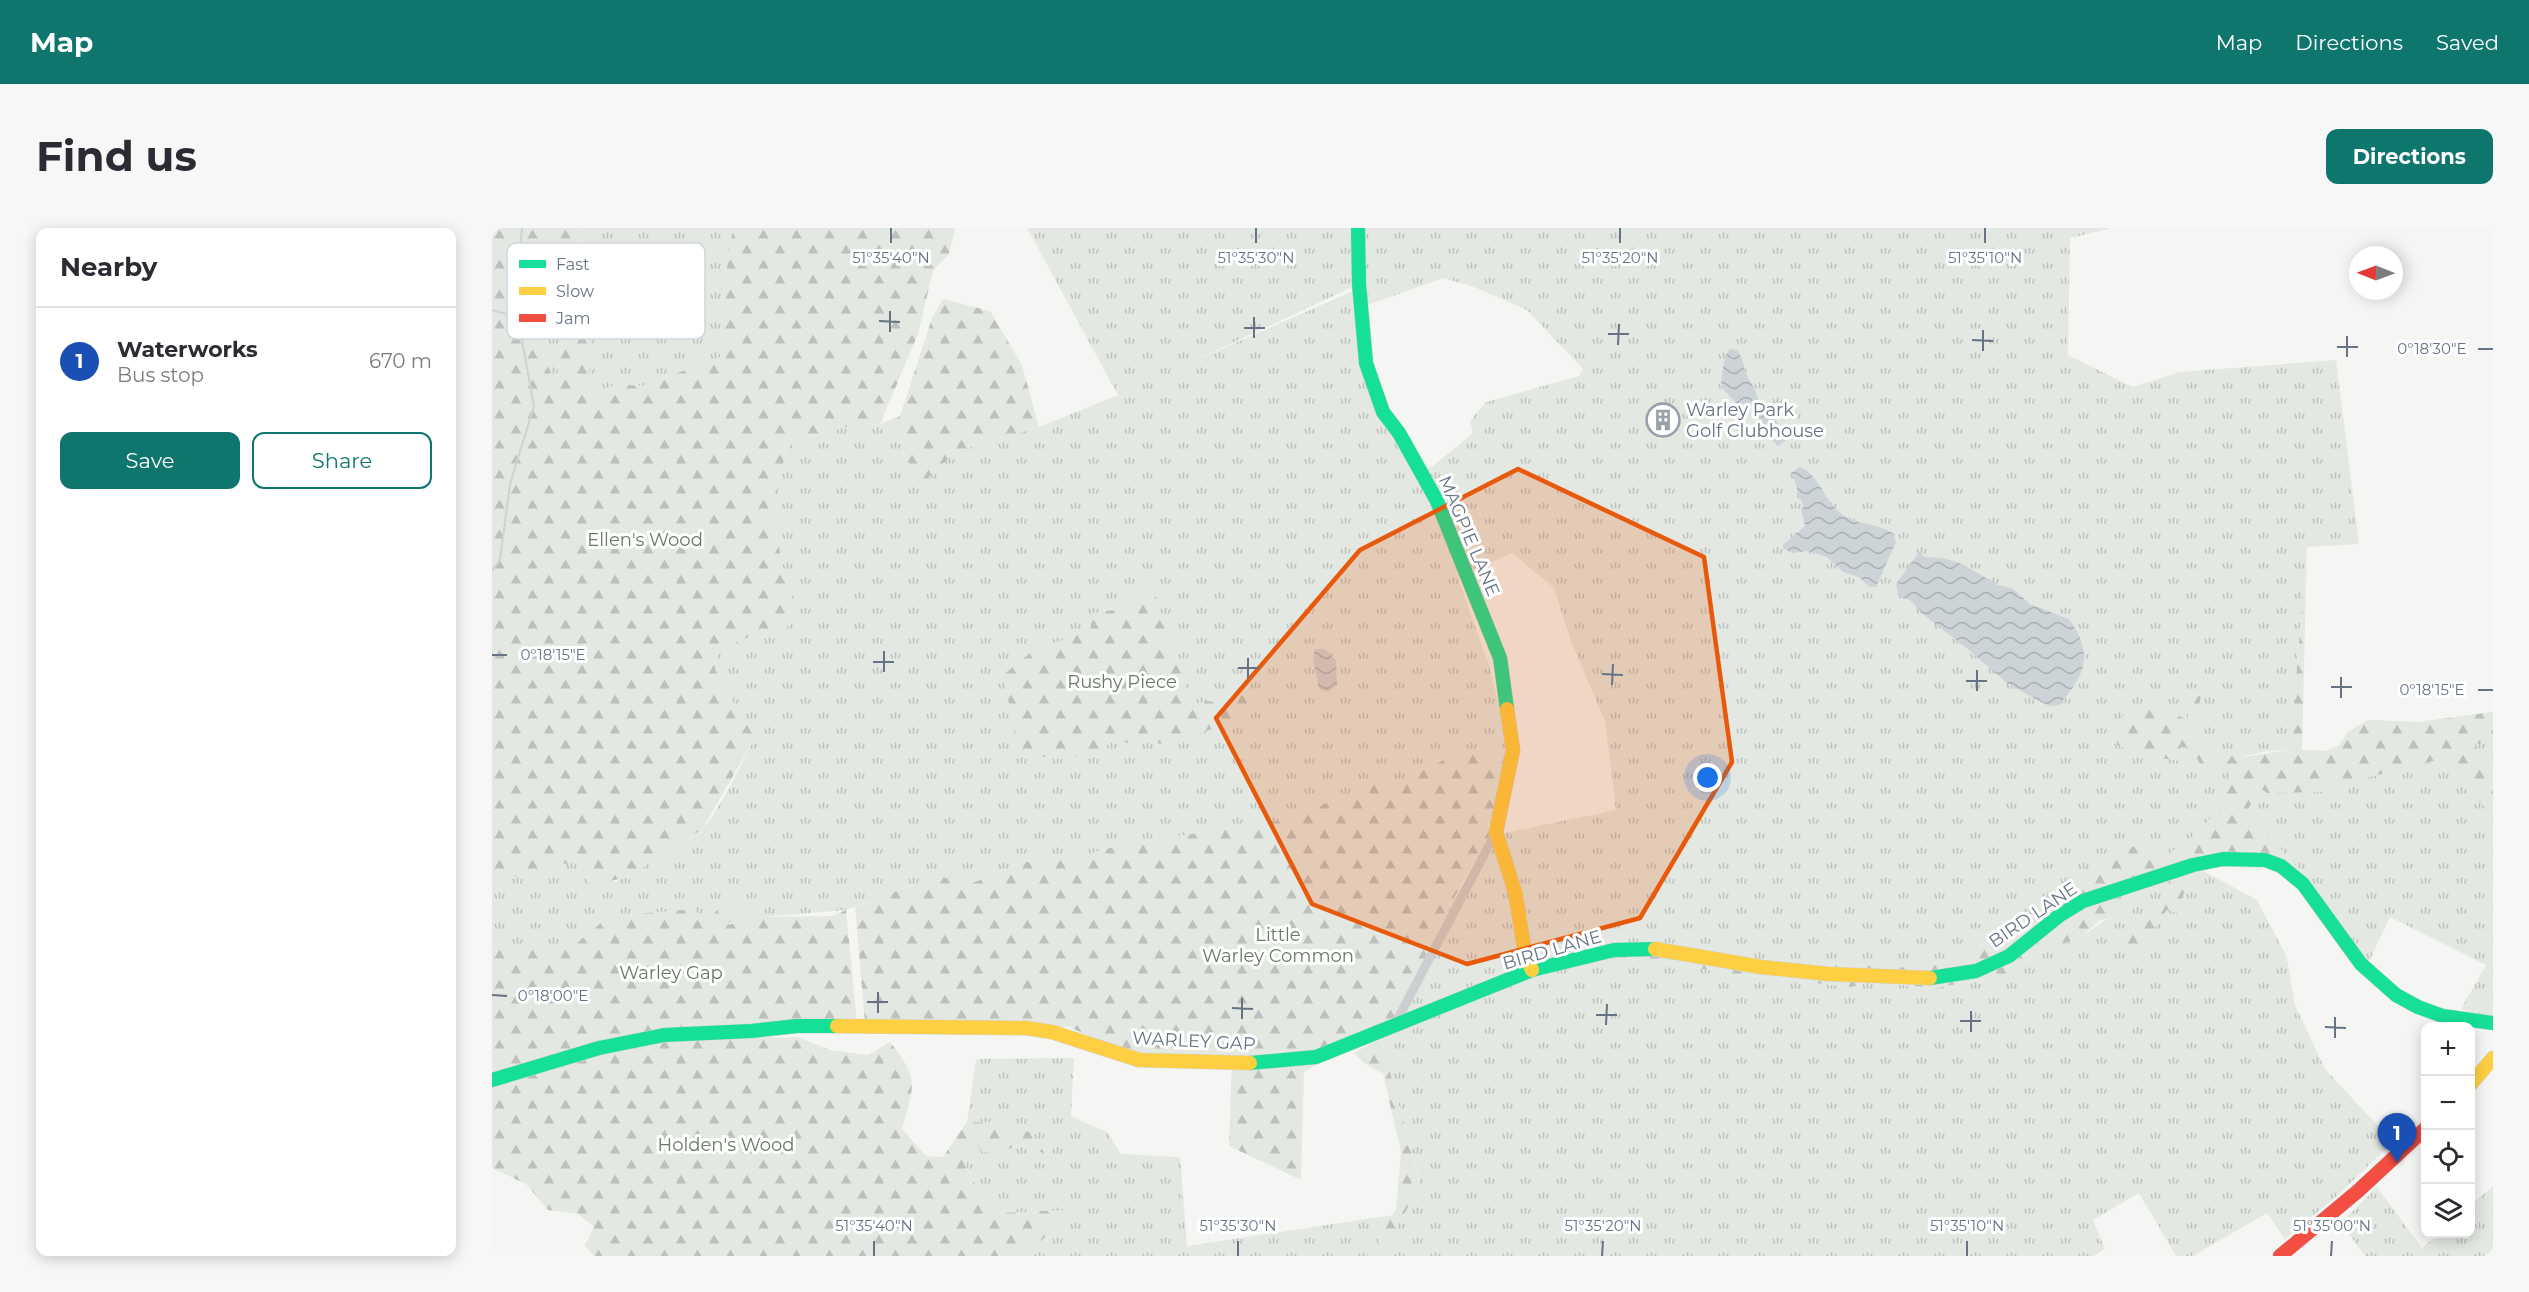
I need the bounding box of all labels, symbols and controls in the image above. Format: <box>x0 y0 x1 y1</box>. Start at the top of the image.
text: Map <box>30 25 93 59</box>
text: Map <box>2216 30 2262 55</box>
text: Directions <box>2295 30 2403 55</box>
text: Saved <box>2436 30 2499 55</box>
button: Directions <box>2326 129 2493 184</box>
text: Find us <box>36 130 197 182</box>
legend <box>507 243 705 339</box>
north arrow <box>2349 246 2403 300</box>
text: 51°35'40"N <box>852 248 930 267</box>
text: 51°35'30"N <box>1218 248 1294 267</box>
text: 51°35'20"N <box>1582 248 1658 267</box>
text: 51°35'10"N <box>1948 248 2022 267</box>
text: Nearby <box>60 251 157 283</box>
text: Fast <box>556 255 590 274</box>
text: Slow <box>556 282 594 301</box>
text: Jam <box>555 309 590 328</box>
text: Waterworks <box>117 336 258 363</box>
text: 0°18'30"E <box>2397 339 2467 358</box>
text: 1 <box>76 349 83 373</box>
text: 670 m <box>369 349 432 373</box>
text: Bus stop <box>117 363 204 387</box>
place label: Warley Park Golf Clubhouse <box>1686 399 1824 442</box>
building icon: Warley Park Golf Clubhouse <box>1645 402 1681 438</box>
button: Save <box>60 432 240 489</box>
button: Share <box>252 432 432 489</box>
street label: MAGPIE LANE <box>1434 472 1504 600</box>
park label: Ellen's Wood <box>587 529 703 551</box>
text: 0°18'15"E <box>520 645 586 664</box>
park label: Rushy Piece <box>1067 671 1177 693</box>
text: 0°18'15"E <box>2399 680 2465 699</box>
your location <box>1693 763 1722 792</box>
street label: BIRD LANE <box>1985 877 2081 953</box>
park label: Little Warley Common <box>1202 924 1354 967</box>
street label: BIRD LANE <box>1500 925 1604 975</box>
park label: Warley Gap <box>619 962 723 984</box>
text: 0°18'00"E <box>518 986 588 1005</box>
map controls <box>2421 1022 2475 1238</box>
button: + <box>2421 1022 2475 1076</box>
street label: WARLEY GAP <box>1132 1027 1256 1055</box>
button: − <box>2421 1076 2475 1130</box>
pin: 1 <box>2378 1114 2416 1163</box>
button: locate <box>2421 1130 2475 1184</box>
park label: Holden's Wood <box>658 1134 794 1156</box>
button: layers <box>2421 1184 2475 1238</box>
text: 51°35'40"N <box>835 1216 913 1235</box>
text: 51°35'30"N <box>1200 1216 1276 1235</box>
text: 51°35'20"N <box>1565 1216 1641 1235</box>
text: 51°35'10"N <box>1930 1216 2004 1235</box>
text: 51°35'00"N <box>2293 1216 2371 1235</box>

